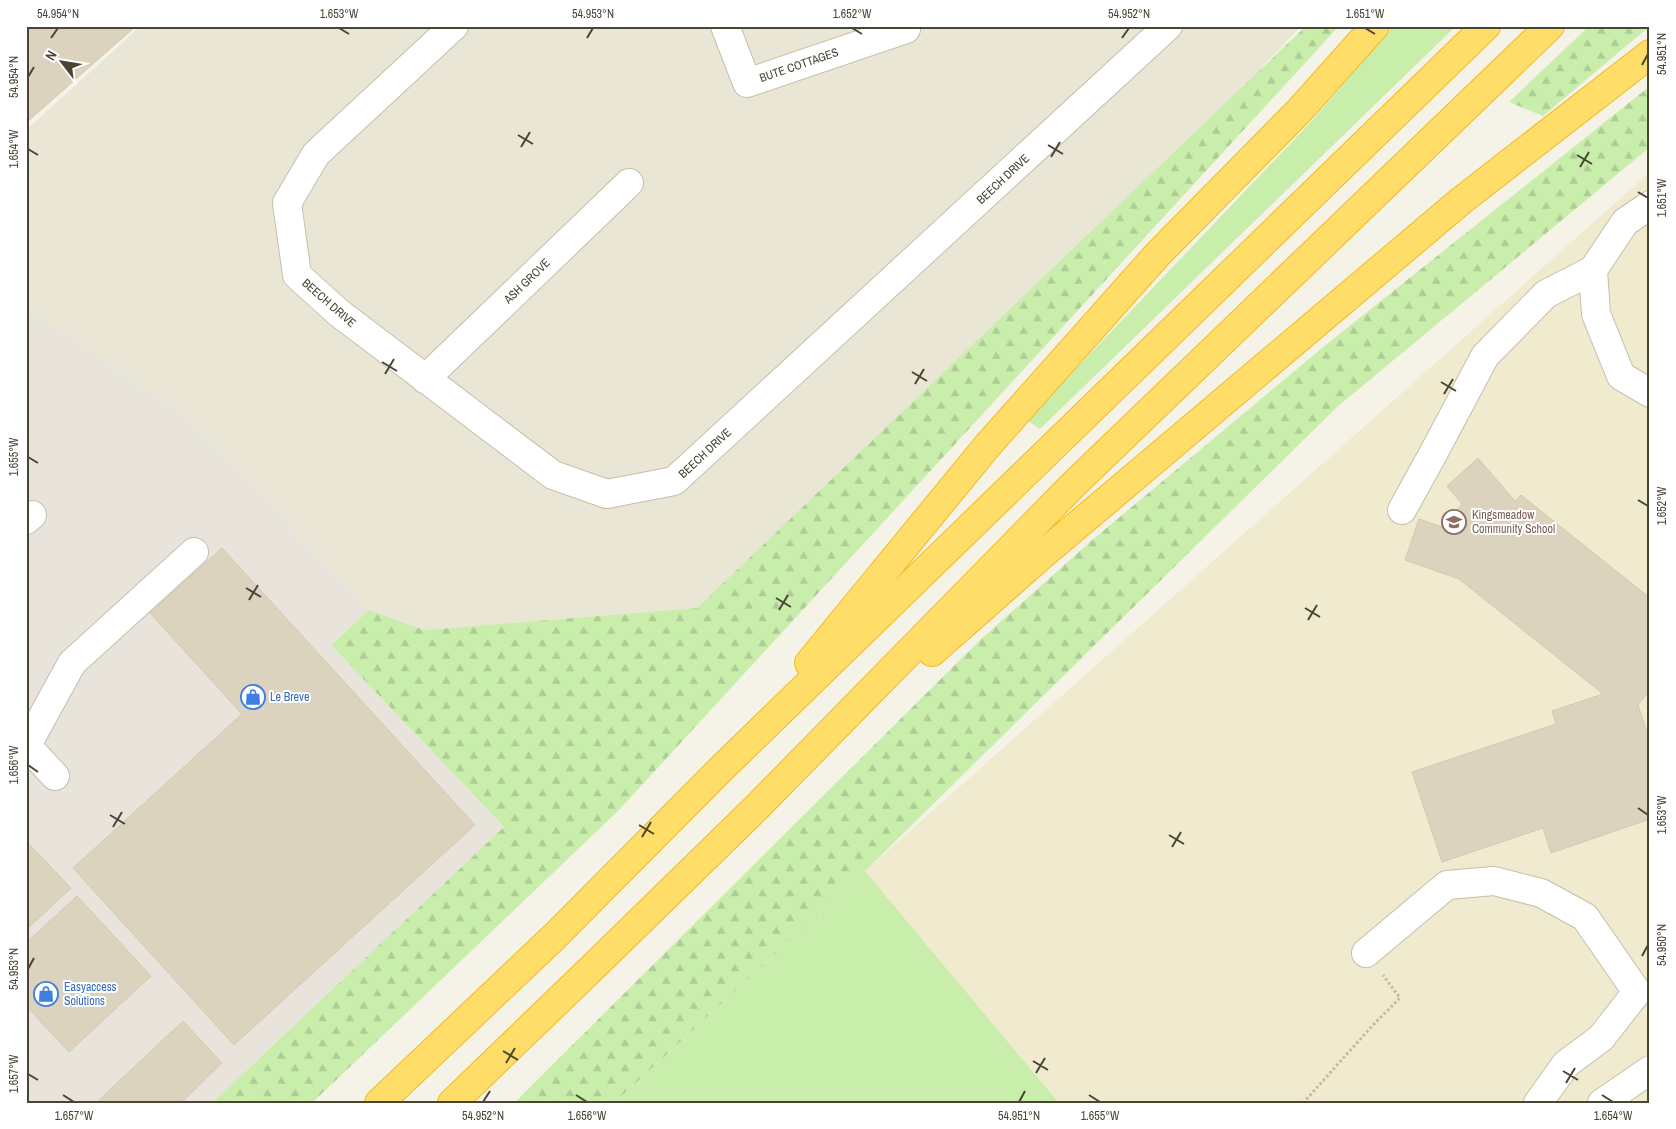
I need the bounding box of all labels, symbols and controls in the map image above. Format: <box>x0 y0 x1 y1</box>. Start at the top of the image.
text: 54.954°N <box>37 6 79 22</box>
text: 1.653°W <box>320 6 359 22</box>
text: 54.953°N <box>572 6 614 22</box>
text: 1.652°W <box>833 6 872 22</box>
text: 54.952°N <box>1108 6 1150 22</box>
text: 1.651°W <box>1346 6 1385 22</box>
text: 54.951°N <box>1654 33 1670 75</box>
north arrow <box>38 38 88 88</box>
street label: BUTE COTTAGES <box>757 44 841 86</box>
text: N <box>41 47 61 63</box>
text: 54.954°N <box>6 56 22 98</box>
text: 1.654°W <box>6 129 22 168</box>
street label: BEECH DRIVE <box>973 150 1033 208</box>
text: 1.651°W <box>1654 178 1670 217</box>
street label: ASH GROVE <box>500 255 554 308</box>
street label: BEECH DRIVE <box>299 275 359 331</box>
street label: BEECH DRIVE <box>675 424 735 482</box>
text: 1.655°W <box>6 437 22 476</box>
text: 1.652°W <box>1654 486 1670 525</box>
place label: Kingsmeadow Community School <box>1472 507 1555 537</box>
school or university icon: Kingsmeadow Community School <box>1441 509 1467 535</box>
shop icon: Le Breve <box>240 684 266 710</box>
place label: Le Breve <box>270 689 309 705</box>
text: 1.656°W <box>6 745 22 784</box>
text: 1.653°W <box>1654 795 1670 834</box>
text: 54.950°N <box>1654 924 1670 966</box>
text: 54.953°N <box>6 948 22 990</box>
place label: Easyaccess Solutions <box>64 979 117 1009</box>
shop icon: Easyaccess Solutions <box>33 981 59 1007</box>
text: 1.657°W <box>6 1054 22 1093</box>
text: 1.657°W <box>55 1108 94 1124</box>
text: 54.952°N <box>462 1108 504 1124</box>
text: 1.656°W <box>568 1108 607 1124</box>
text: 54.951°N <box>998 1108 1040 1124</box>
text: 1.655°W <box>1081 1108 1120 1124</box>
text: 1.654°W <box>1594 1108 1633 1124</box>

